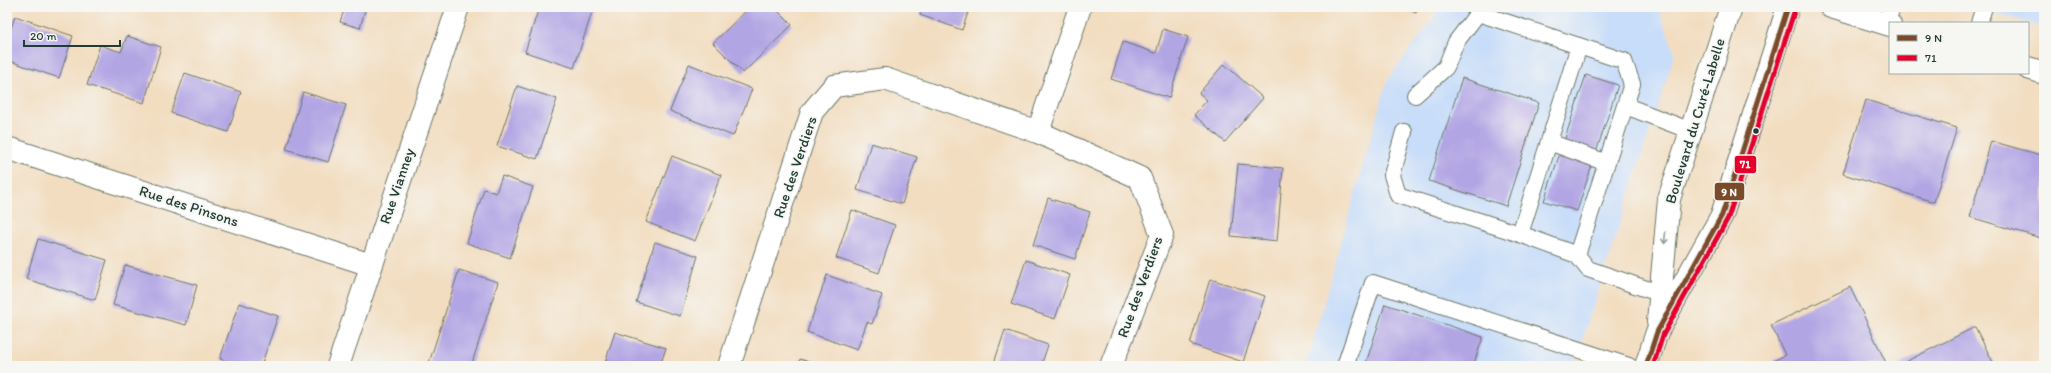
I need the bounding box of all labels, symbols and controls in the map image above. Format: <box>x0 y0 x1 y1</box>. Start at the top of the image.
scale bar <box>24 22 120 48</box>
legend <box>1889 22 2029 74</box>
text: 20 m <box>30 29 57 43</box>
text: 9 N <box>1925 31 1942 45</box>
street label: Boulevard du Curé-Labelle <box>1661 36 1729 206</box>
text: 71 <box>1925 51 1937 65</box>
street label: Rue des Verdiers <box>769 113 821 220</box>
unlabelled marker <box>1751 126 1761 136</box>
street label: Rue Vianney <box>376 146 418 226</box>
line badge: 71 <box>1734 155 1757 174</box>
text: 71 <box>1739 158 1751 171</box>
street label: Rue des Pinsons <box>137 181 241 231</box>
line badge: 9 N <box>1714 182 1745 201</box>
text: 9 N <box>1721 186 1737 199</box>
one-way arrow <box>1662 231 1669 244</box>
street label: Rue des Verdiers <box>1113 234 1167 340</box>

